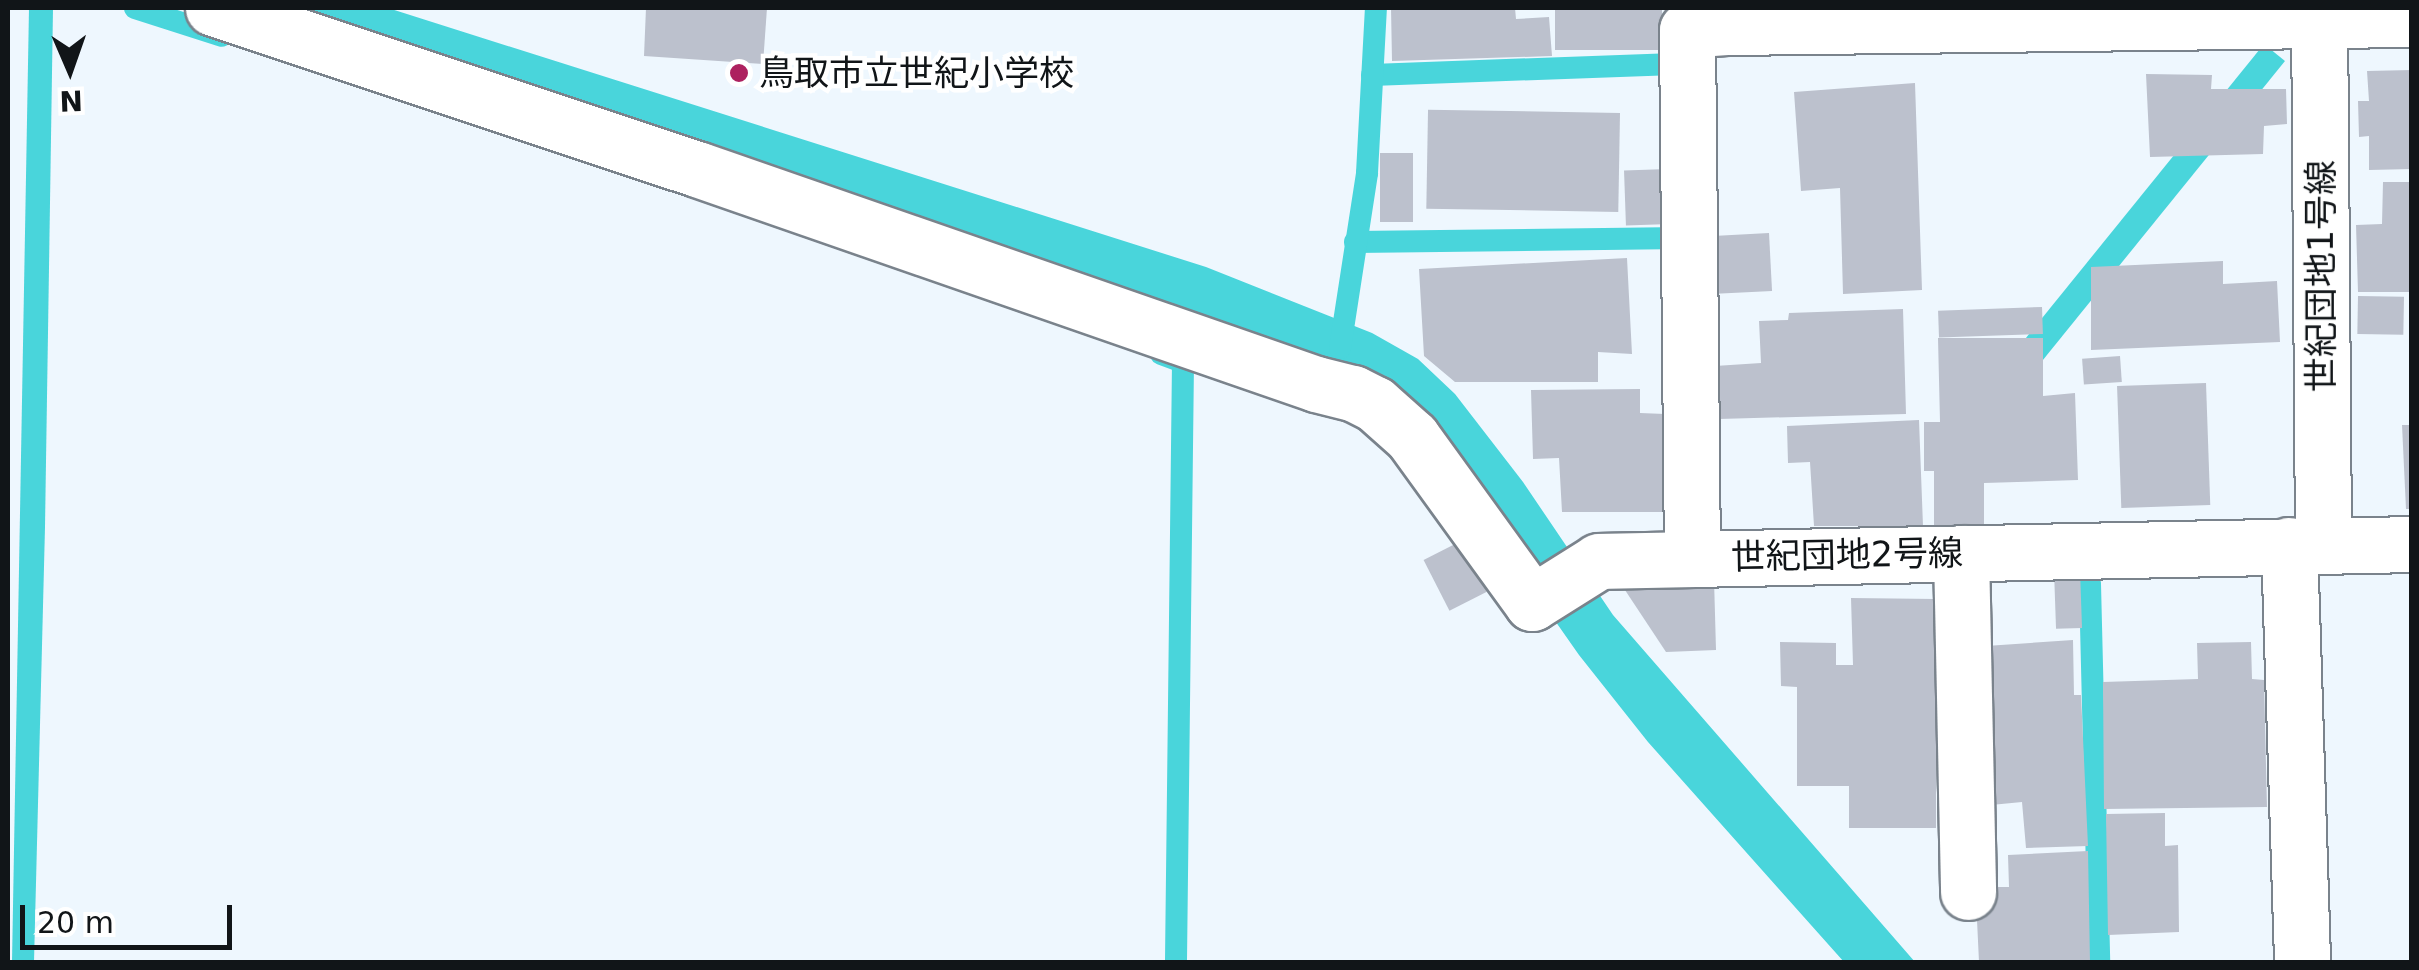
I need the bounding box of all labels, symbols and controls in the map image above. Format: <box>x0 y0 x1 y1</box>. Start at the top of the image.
north arrow <box>20 20 120 120</box>
place label: 鳥取市立世紀小学校 <box>759 52 1074 94</box>
marker: 鳥取市立世紀小学校 <box>728 62 750 84</box>
text: N <box>59 84 83 117</box>
street label: 世紀団地1号線 <box>2300 160 2342 392</box>
street label: 世紀団地2号線 <box>1731 532 1963 578</box>
scale bar <box>25 885 238 947</box>
text: 20 m <box>37 905 114 940</box>

